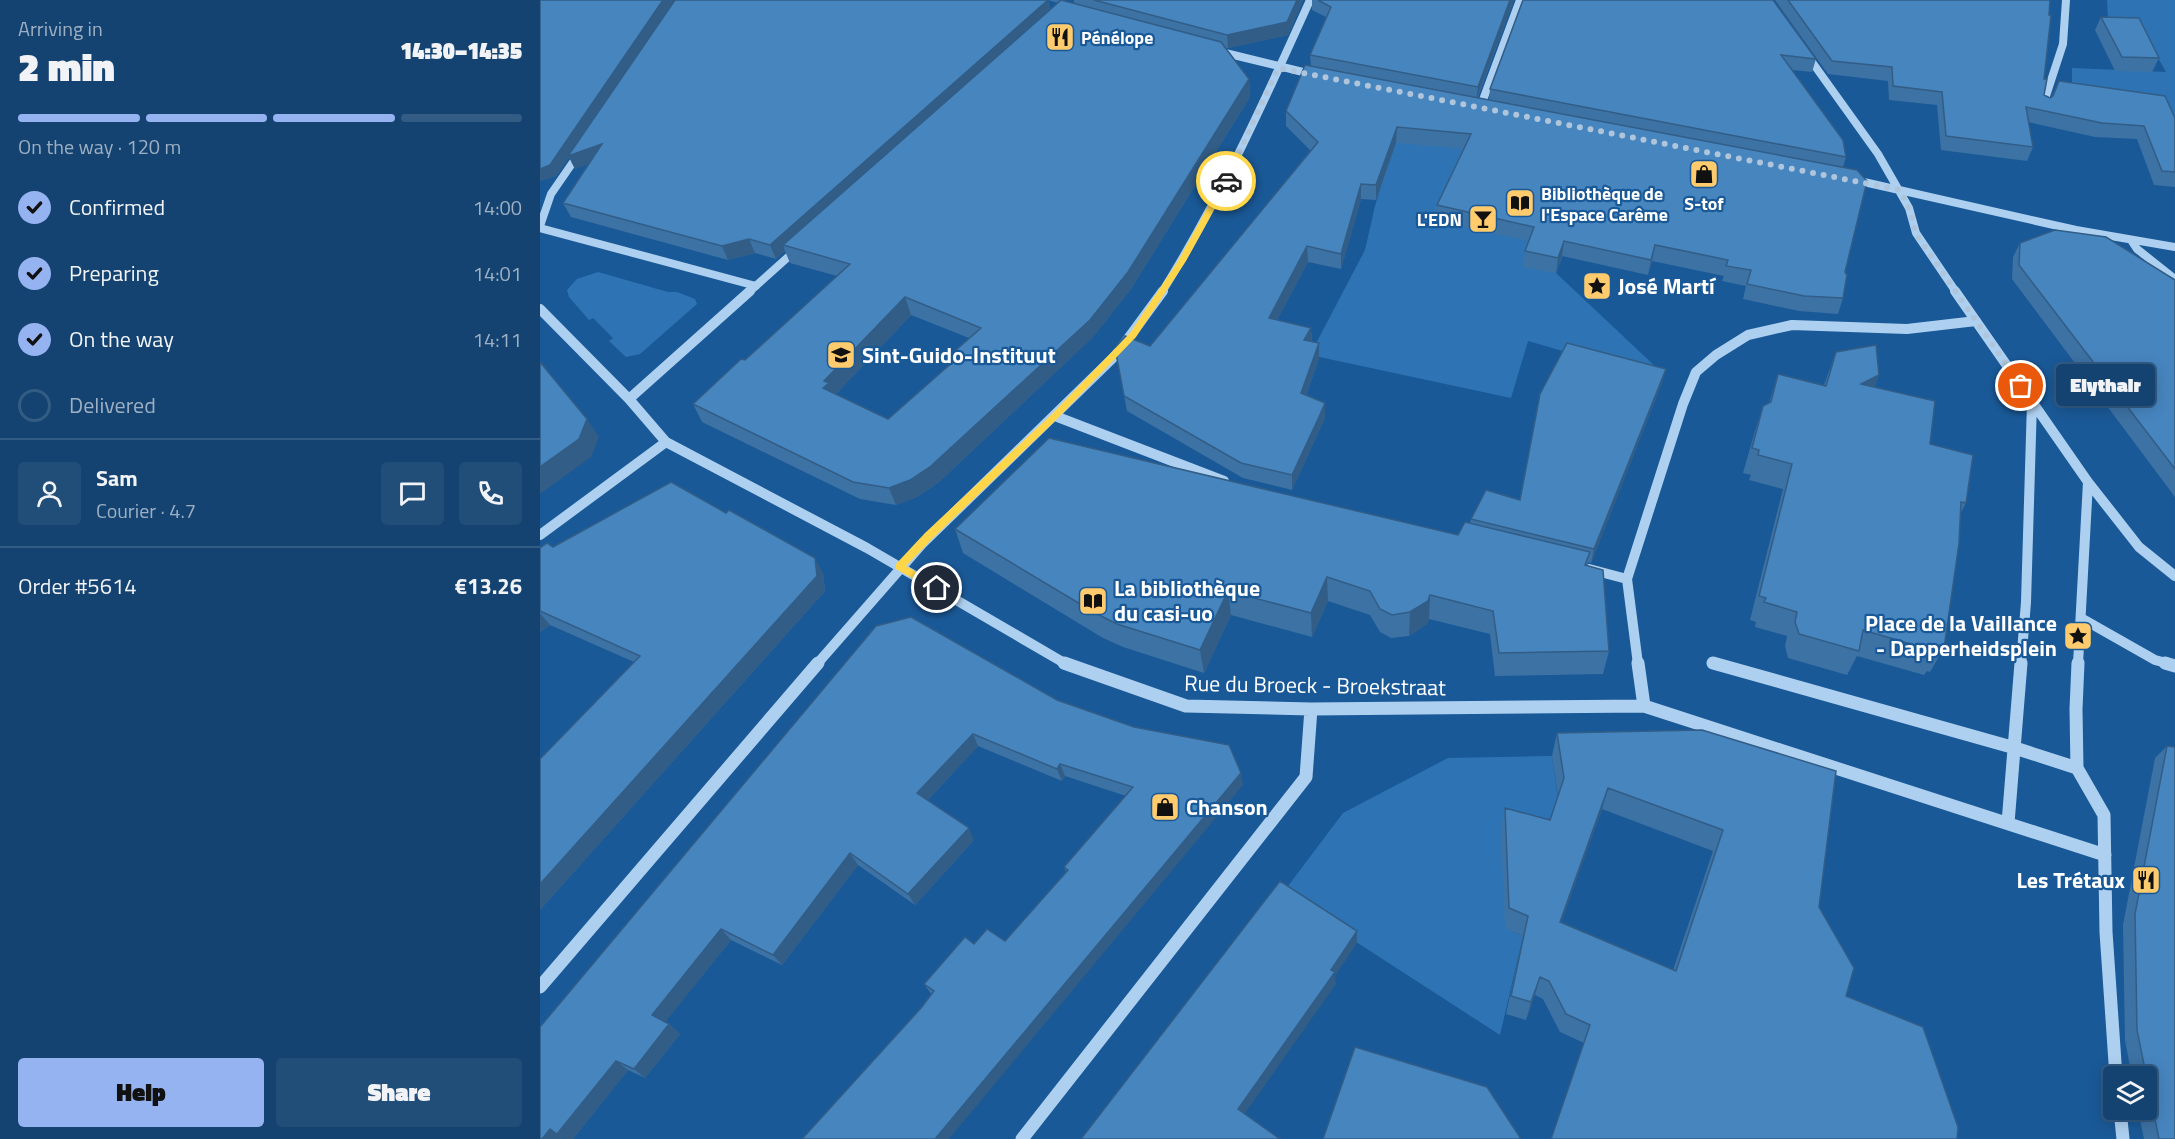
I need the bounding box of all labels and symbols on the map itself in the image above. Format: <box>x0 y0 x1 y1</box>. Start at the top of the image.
restaurant icon: Pénélope <box>1044 21 1076 53</box>
place label: Pénélope <box>1081 24 1153 51</box>
courier <box>1196 151 1256 211</box>
shop icon: S-tof <box>1688 158 1720 190</box>
place label: Bibliothèque de l'Espace Carême <box>1541 180 1668 228</box>
library icon: Bibliothèque de l'Espace Carême <box>1504 187 1536 219</box>
place label: S-tof <box>1684 190 1724 217</box>
bar icon: L'EDN <box>1467 203 1499 235</box>
place label: L'EDN <box>1417 206 1462 233</box>
place label: José Martí <box>1618 269 1717 303</box>
place icon: José Martí <box>1581 270 1613 302</box>
place label: Sint-Guido-Instituut <box>862 338 1056 372</box>
school or university icon: Sint-Guido-Instituut <box>825 339 857 371</box>
pin <box>1995 360 2046 411</box>
callout: Elythair <box>2057 365 2156 407</box>
pin <box>911 562 962 613</box>
place label: La bibliothèque du casi-uo <box>1114 571 1260 630</box>
library icon: La bibliothèque du casi-uo <box>1077 585 1109 617</box>
place label: Place de la Vaillance - Dapperheidsplein <box>1865 606 2057 665</box>
place icon: Place de la Vaillance - Dapperheidsplein <box>2062 620 2094 652</box>
street label: Rue du Broeck - Broekstraat <box>1184 666 1447 704</box>
place label: Chanson <box>1186 790 1268 824</box>
shop icon: Chanson <box>1149 791 1181 823</box>
place label: Les Trétaux <box>2016 863 2126 897</box>
restaurant icon: Les Trétaux <box>2130 864 2162 896</box>

